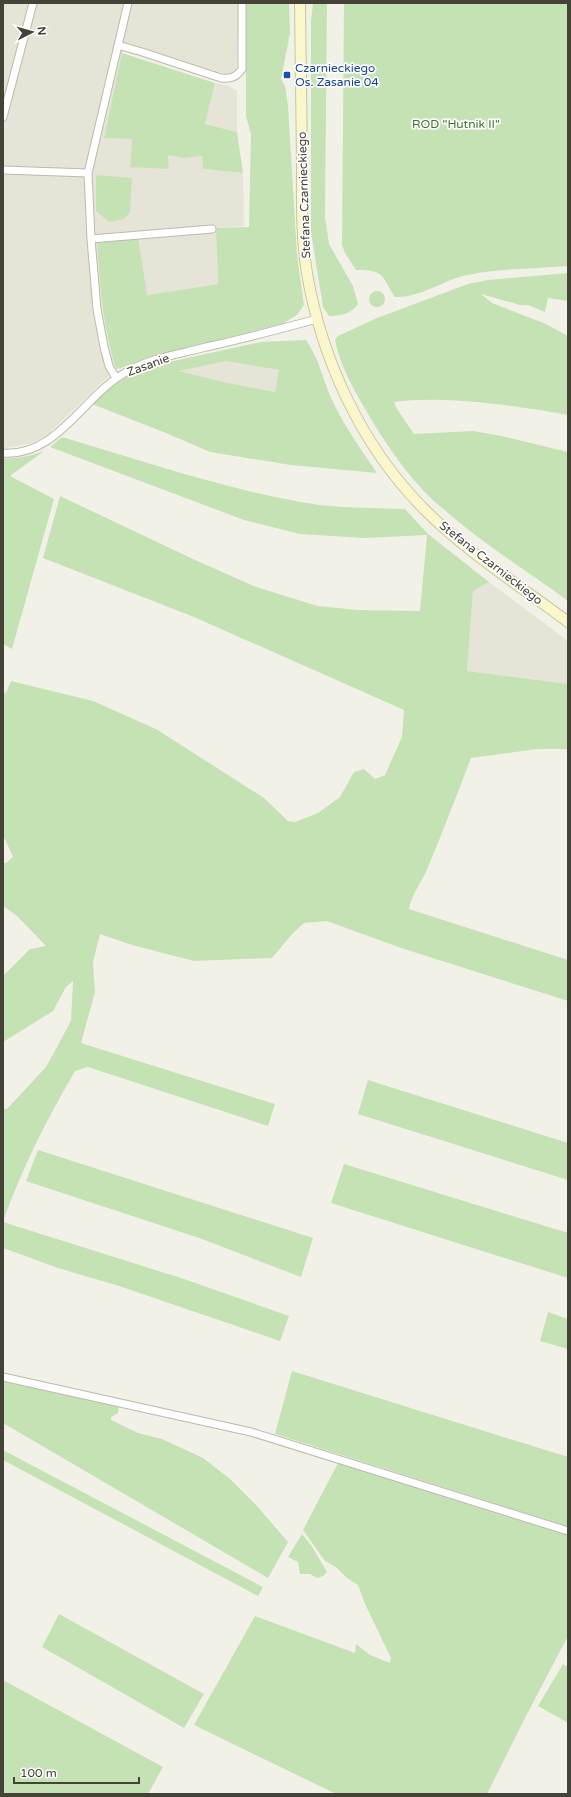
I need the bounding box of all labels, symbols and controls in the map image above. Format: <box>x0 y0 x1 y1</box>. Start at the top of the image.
north arrow <box>12 12 52 52</box>
text: N <box>35 26 48 36</box>
place label: Czarnieckiego Os. Zasanie 04 <box>295 61 379 89</box>
marker: Czarnieckiego Os. Zasanie 04 <box>282 70 292 80</box>
park label: ROD "Hutnik II" <box>412 117 500 131</box>
street label: Stefana Czarnieckiego <box>295 131 313 259</box>
street label: Zasanie <box>125 351 171 379</box>
street label: Stefana Czarnieckiego <box>437 518 545 608</box>
scale bar <box>14 1759 139 1785</box>
text: 100 m <box>20 1766 57 1780</box>

